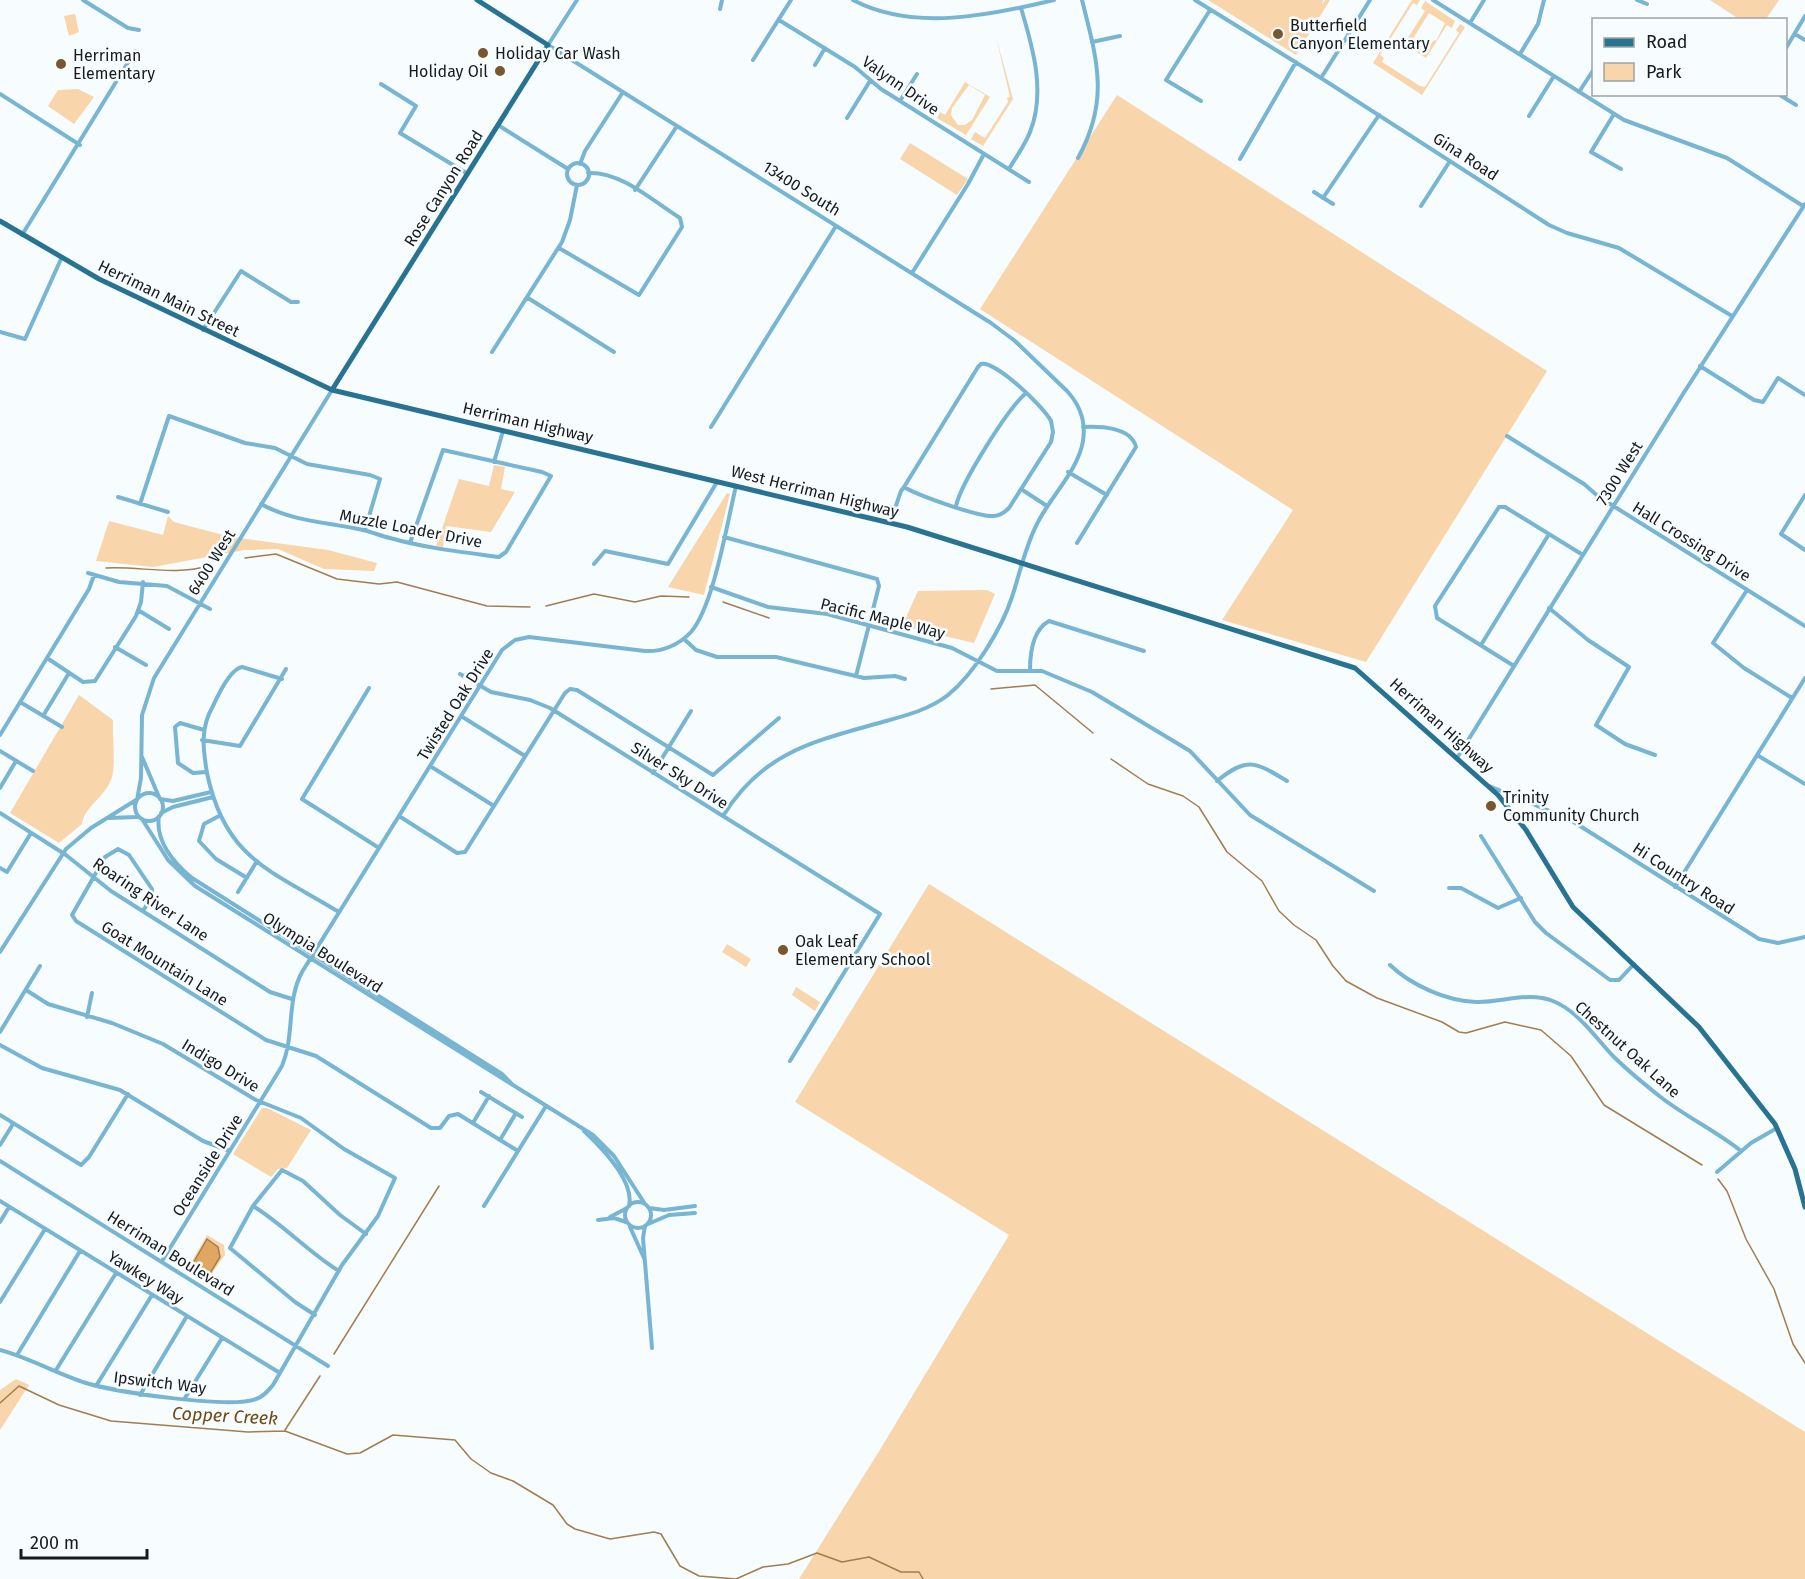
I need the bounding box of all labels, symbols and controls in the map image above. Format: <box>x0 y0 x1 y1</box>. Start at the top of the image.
place label: Butterfield Canyon Elementary <box>1290 16 1430 53</box>
legend <box>1592 18 1787 96</box>
marker: Butterfield Canyon Elementary <box>1271 27 1285 41</box>
text: Road <box>1646 31 1688 53</box>
place label: Holiday Car Wash <box>495 44 621 63</box>
place label: Herriman Elementary <box>73 46 155 83</box>
marker: Holiday Car Wash <box>476 46 490 60</box>
street label: Valynn Drive <box>859 52 943 119</box>
marker: Herriman Elementary <box>54 57 68 71</box>
text: Park <box>1646 61 1682 83</box>
place label: Holiday Oil <box>408 62 488 81</box>
marker: Holiday Oil <box>493 64 507 78</box>
street label: Rose Canyon Road <box>400 127 487 250</box>
street label: Gina Road <box>1430 128 1502 184</box>
street label: 13400 South <box>759 157 844 220</box>
street label: Herriman Main Street <box>95 256 243 341</box>
street label: Herriman Highway <box>461 398 595 447</box>
street label: 7300 West <box>1592 437 1647 509</box>
street label: West Herriman Highway <box>729 461 901 522</box>
street label: Hall Crossing Drive <box>1629 497 1754 585</box>
street label: Muzzle Loader Drive <box>338 505 484 552</box>
street label: 6400 West <box>184 526 239 599</box>
street label: Pacific Maple Way <box>819 594 947 643</box>
street label: Twisted Oak Drive <box>413 645 498 764</box>
street label: Herriman Highway <box>1386 674 1498 777</box>
street label: Silver Sky Drive <box>628 738 732 813</box>
place label: Trinity Community Church <box>1503 788 1640 825</box>
marker: Trinity Community Church <box>1484 799 1498 813</box>
street label: Hi Country Road <box>1629 839 1738 918</box>
street label: Roaring River Lane <box>89 854 212 945</box>
street label: Olympia Boulevard <box>259 908 386 997</box>
street label: Goat Mountain Lane <box>98 917 232 1010</box>
place label: Oak Leaf Elementary School <box>795 932 931 969</box>
marker: Oak Leaf Elementary School <box>776 943 790 957</box>
street label: Chestnut Oak Lane <box>1571 997 1684 1102</box>
street label: Indigo Drive <box>178 1035 263 1096</box>
street label: Oceanside Drive <box>168 1111 247 1220</box>
street label: Herriman Boulevard <box>104 1207 238 1300</box>
street label: Yawkey Way <box>104 1247 187 1308</box>
street label: Ipswitch Way <box>112 1367 208 1398</box>
water label: Copper Creek <box>171 1402 279 1430</box>
scale bar <box>21 1522 147 1560</box>
text: 200 m <box>30 1532 79 1554</box>

